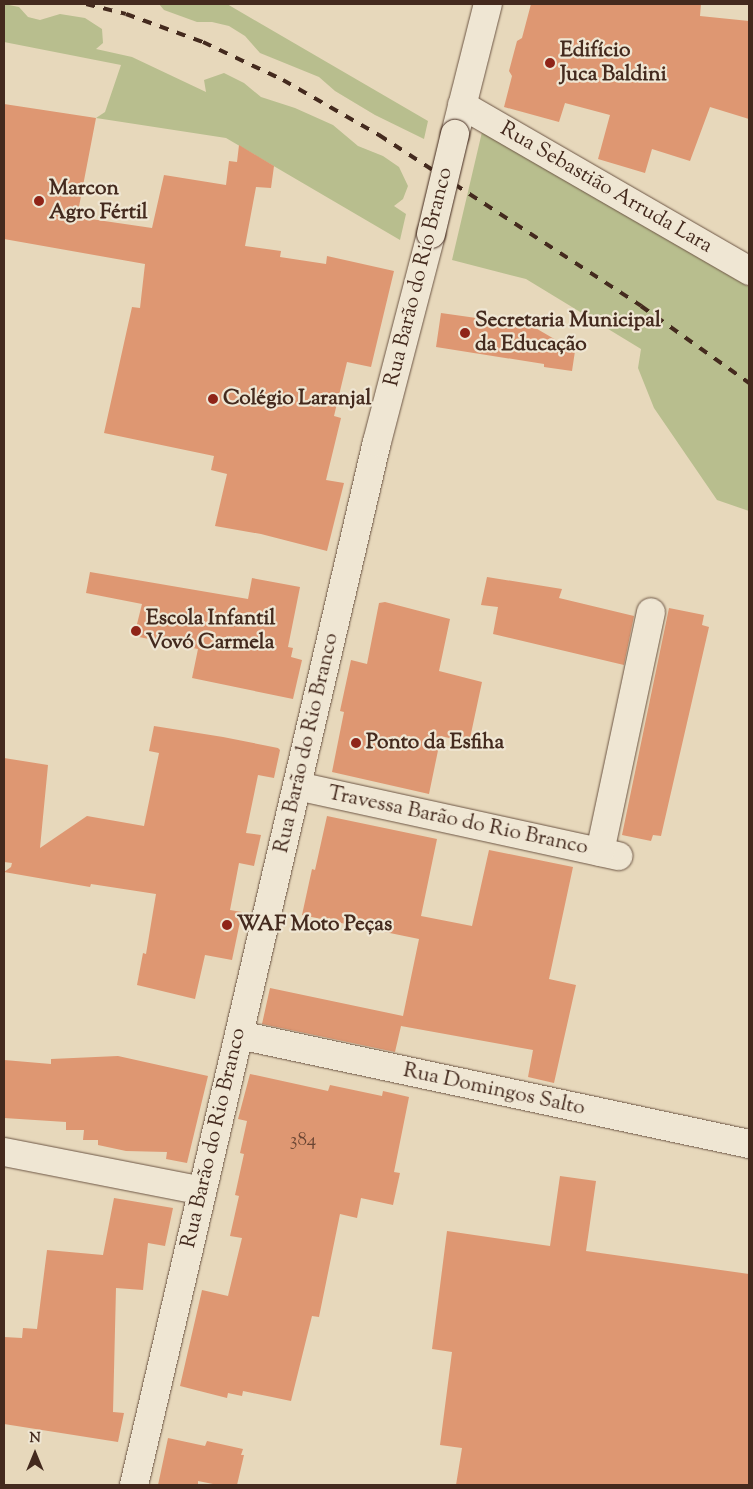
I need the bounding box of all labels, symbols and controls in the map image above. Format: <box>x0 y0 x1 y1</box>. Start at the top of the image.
place label: Edifício Juca Baldini <box>560 38 667 88</box>
marker: Edifício Juca Baldini <box>544 57 556 69</box>
street label: Rua Sebastião Arruda Lara <box>495 117 717 259</box>
street label: Rua Barão do Rio Branco <box>380 165 458 389</box>
place label: Marcon Agro Fértil <box>49 176 148 226</box>
marker: Marcon Agro Fértil <box>33 195 45 207</box>
place label: Secretaria Municipal da Educação <box>475 308 661 358</box>
marker: Secretaria Municipal da Educação <box>459 327 471 339</box>
place label: Colégio Laranjal <box>223 386 371 412</box>
marker: Colégio Laranjal <box>207 393 219 405</box>
place label: Escola Infantil Vovó Carmela <box>146 606 275 656</box>
marker: Escola Infantil Vovó Carmela <box>130 625 142 637</box>
street label: Rua Barão do Rio Branco <box>269 631 345 855</box>
place label: Ponto da Esfiha <box>366 730 504 756</box>
marker: Ponto da Esfiha <box>350 737 362 749</box>
street label: Travessa Barão do Rio Branco <box>326 781 590 861</box>
place label: WAF Moto Peças <box>237 912 392 938</box>
marker: WAF Moto Peças <box>221 919 233 931</box>
street label: Rua Barão do Rio Branco <box>176 1026 252 1250</box>
street label: Rua Domingos Salto <box>401 1058 587 1122</box>
house number: 384 <box>290 1130 316 1152</box>
north arrow <box>10 1429 60 1479</box>
text: N <box>29 1429 41 1449</box>

